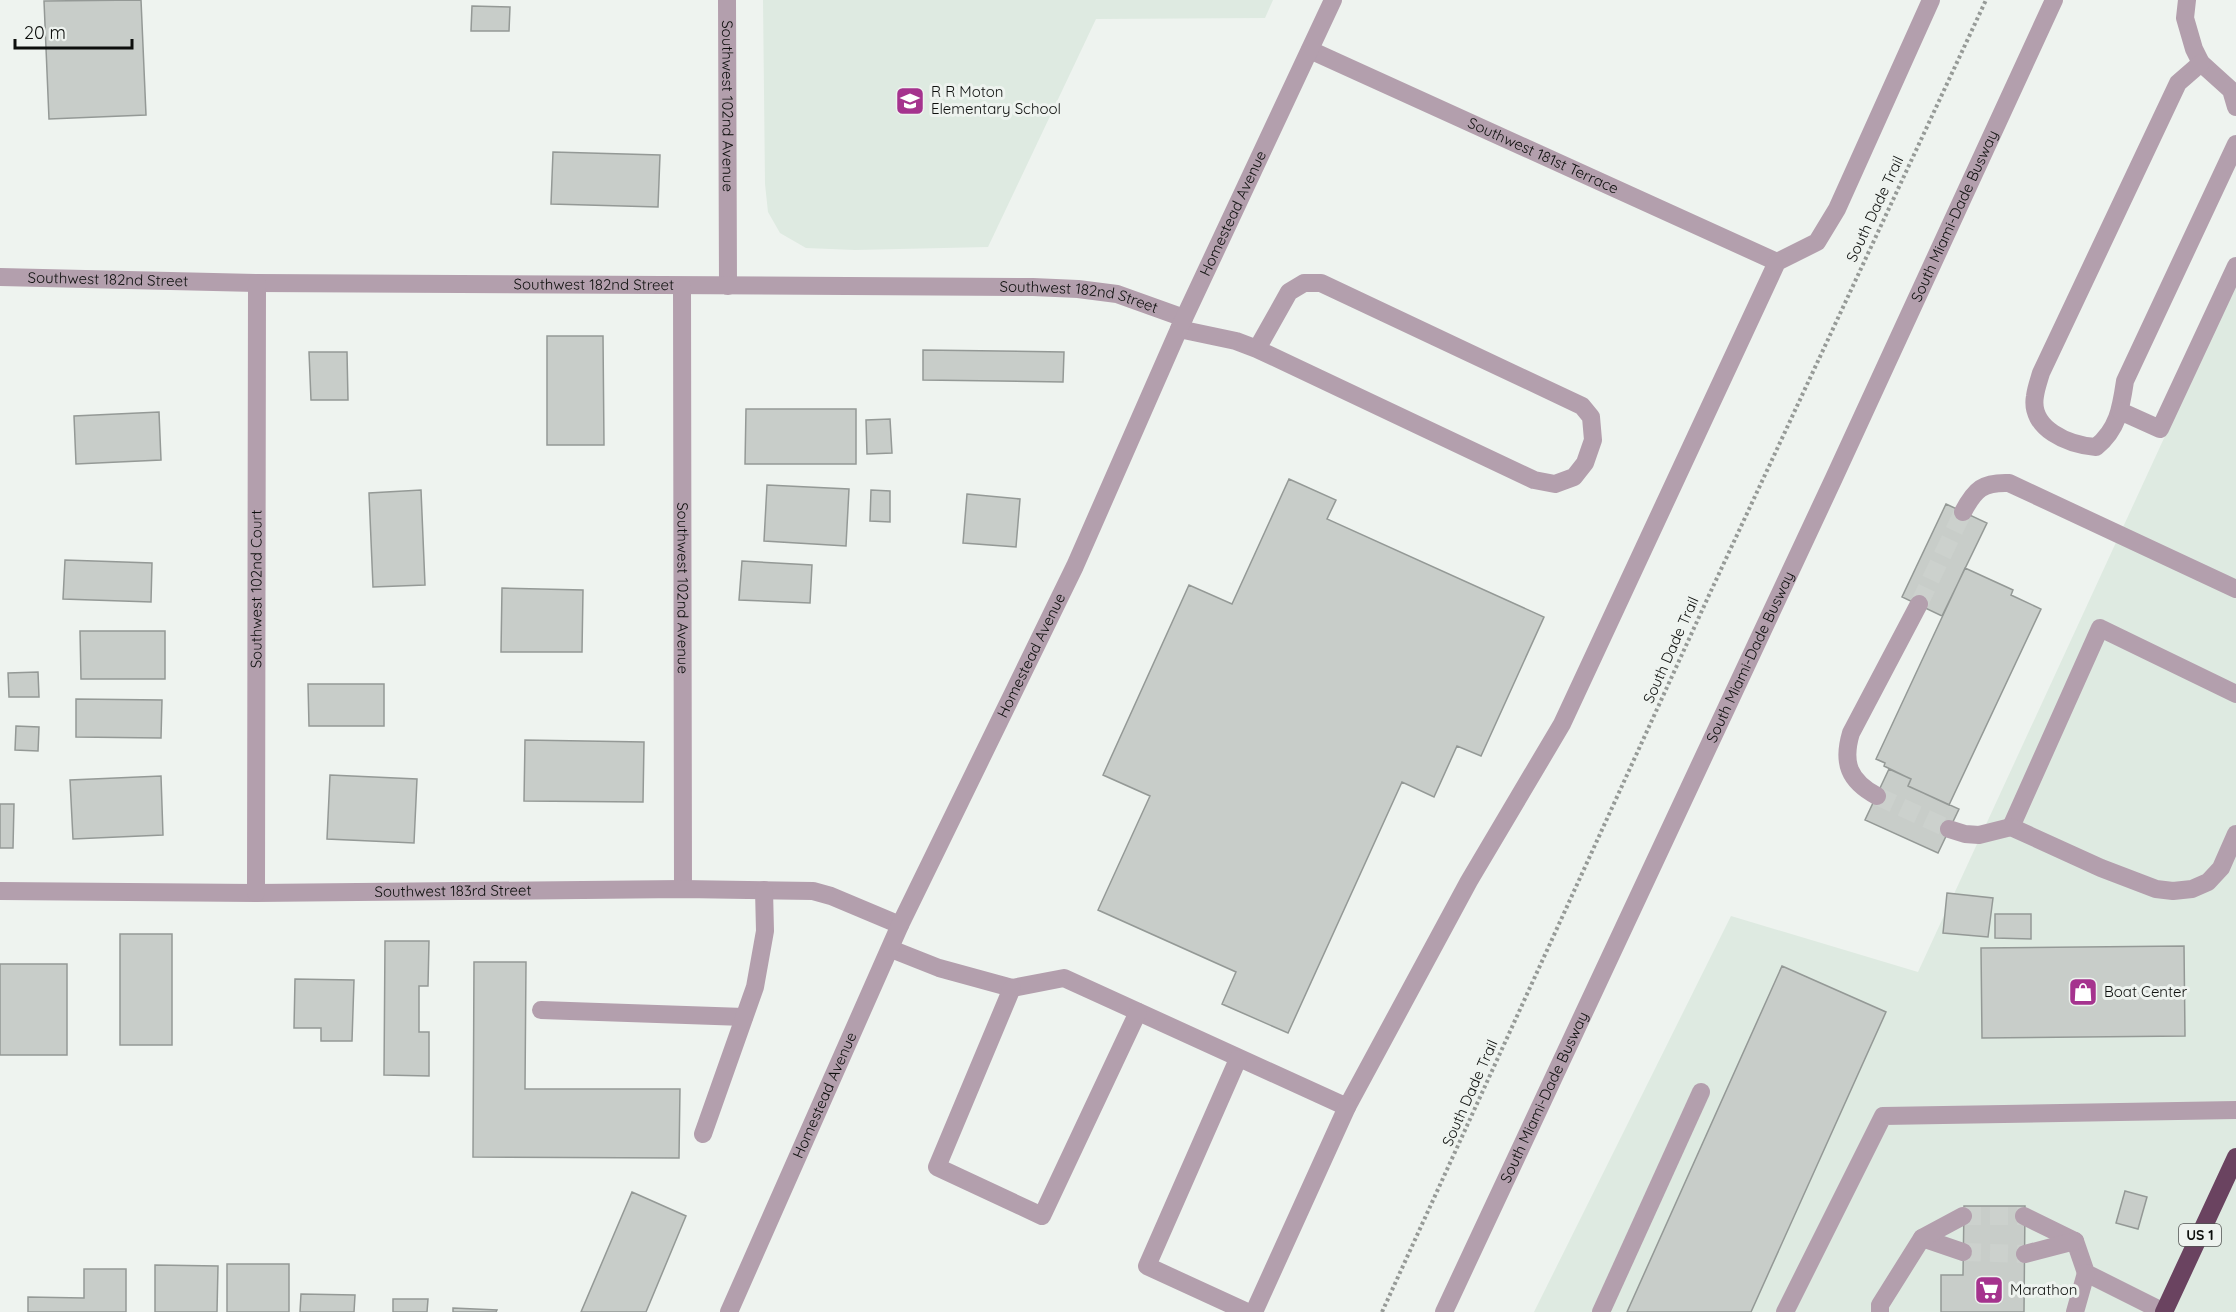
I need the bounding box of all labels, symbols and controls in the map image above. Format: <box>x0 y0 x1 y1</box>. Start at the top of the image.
scale bar <box>15 12 132 50</box>
street label: Southwest 102nd Avenue <box>718 20 738 192</box>
text: 20 m <box>24 21 66 44</box>
place label: R R Moton Elementary School <box>931 82 1061 118</box>
school or university icon: R R Moton Elementary School <box>894 85 926 117</box>
street label: Southwest 181st Terrace <box>1465 113 1622 198</box>
street label: South Miami-Dade Busway <box>1906 127 2002 305</box>
street label: Homestead Avenue <box>1195 147 1270 279</box>
street label: South Dade Trail <box>1842 153 1907 265</box>
street label: Southwest 182nd Street <box>27 268 188 290</box>
street label: Southwest 182nd Street <box>514 274 674 294</box>
street label: Southwest 182nd Street <box>1000 277 1161 317</box>
street label: Southwest 102nd Avenue <box>673 502 693 674</box>
street label: Southwest 102nd Court <box>246 510 266 668</box>
street label: South Miami-Dade Busway <box>1702 568 1798 746</box>
street label: Homestead Avenue <box>993 590 1069 721</box>
street label: South Dade Trail <box>1639 594 1703 706</box>
street label: Southwest 183rd Street <box>374 880 532 901</box>
shop icon: Boat Center <box>2067 976 2099 1008</box>
place label: Boat Center <box>2104 982 2188 1001</box>
street label: South Miami-Dade Busway <box>1496 1008 1592 1186</box>
street label: Homestead Avenue <box>788 1029 861 1161</box>
street label: South Dade Trail <box>1438 1037 1502 1149</box>
road number: US 1 <box>2179 1224 2221 1246</box>
supermarket icon: Marathon <box>1973 1274 2005 1306</box>
place label: Marathon <box>2010 1280 2078 1299</box>

